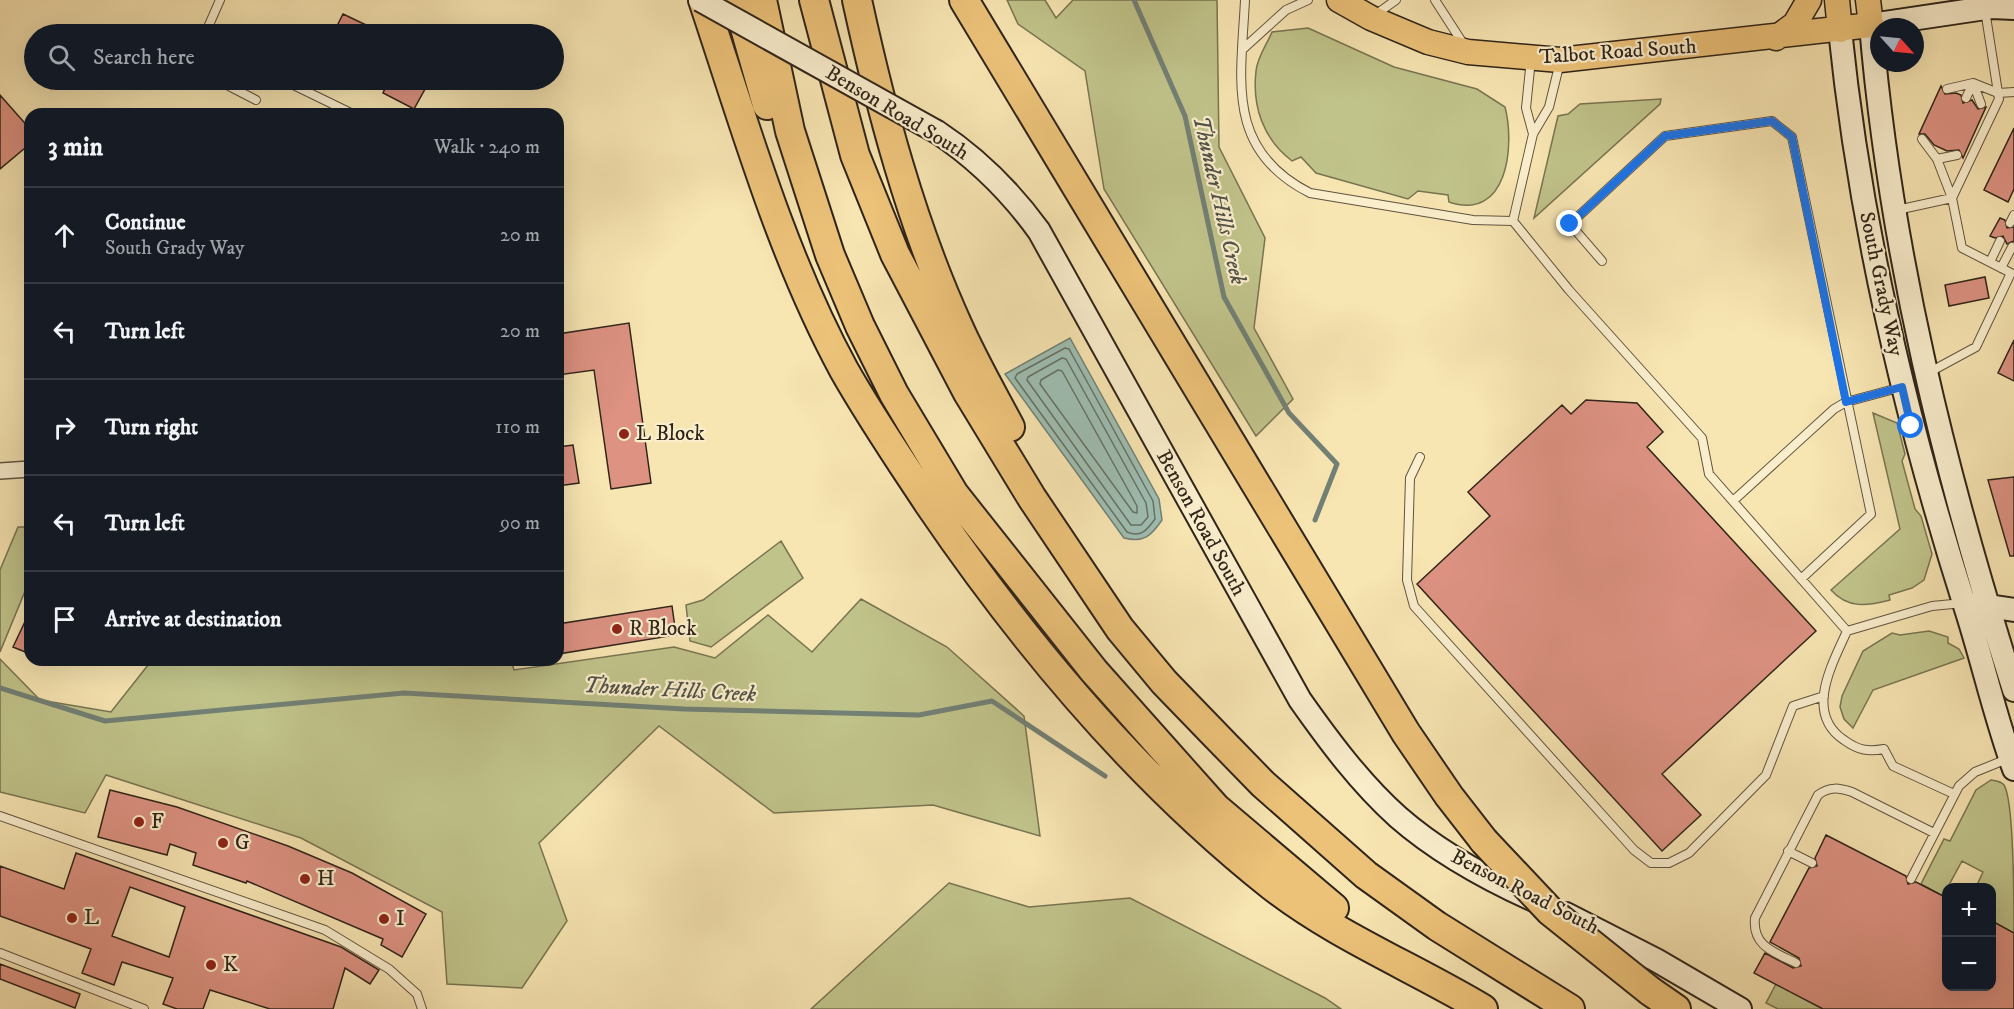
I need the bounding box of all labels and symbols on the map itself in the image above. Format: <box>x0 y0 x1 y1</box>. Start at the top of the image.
north arrow <box>1870 18 1924 72</box>
street label: Talbot Road South <box>1538 34 1698 70</box>
street label: Benson Road South <box>821 60 973 166</box>
water label: Thunder Hills Creek <box>1186 113 1252 288</box>
route end <box>1556 210 1582 236</box>
street label: South Grady Way <box>1853 210 1909 359</box>
route start <box>1897 412 1923 438</box>
place label: L Block <box>636 421 705 447</box>
marker: L Block <box>617 427 631 441</box>
street label: Benson Road South <box>1150 446 1252 600</box>
place label: R Block <box>629 616 697 642</box>
marker: R Block <box>610 622 624 636</box>
water label: Thunder Hills Creek <box>583 672 758 708</box>
place label: F <box>151 809 164 835</box>
marker: F <box>132 815 146 829</box>
place label: G <box>235 830 250 856</box>
marker: G <box>216 836 230 850</box>
street label: Benson Road South <box>1447 843 1603 941</box>
place label: H <box>317 866 335 892</box>
marker: H <box>298 872 312 886</box>
place label: L <box>84 905 99 931</box>
place label: I <box>396 906 405 932</box>
marker: L <box>65 911 79 925</box>
marker: I <box>377 912 391 926</box>
place label: K <box>223 952 238 978</box>
marker: K <box>204 958 218 972</box>

